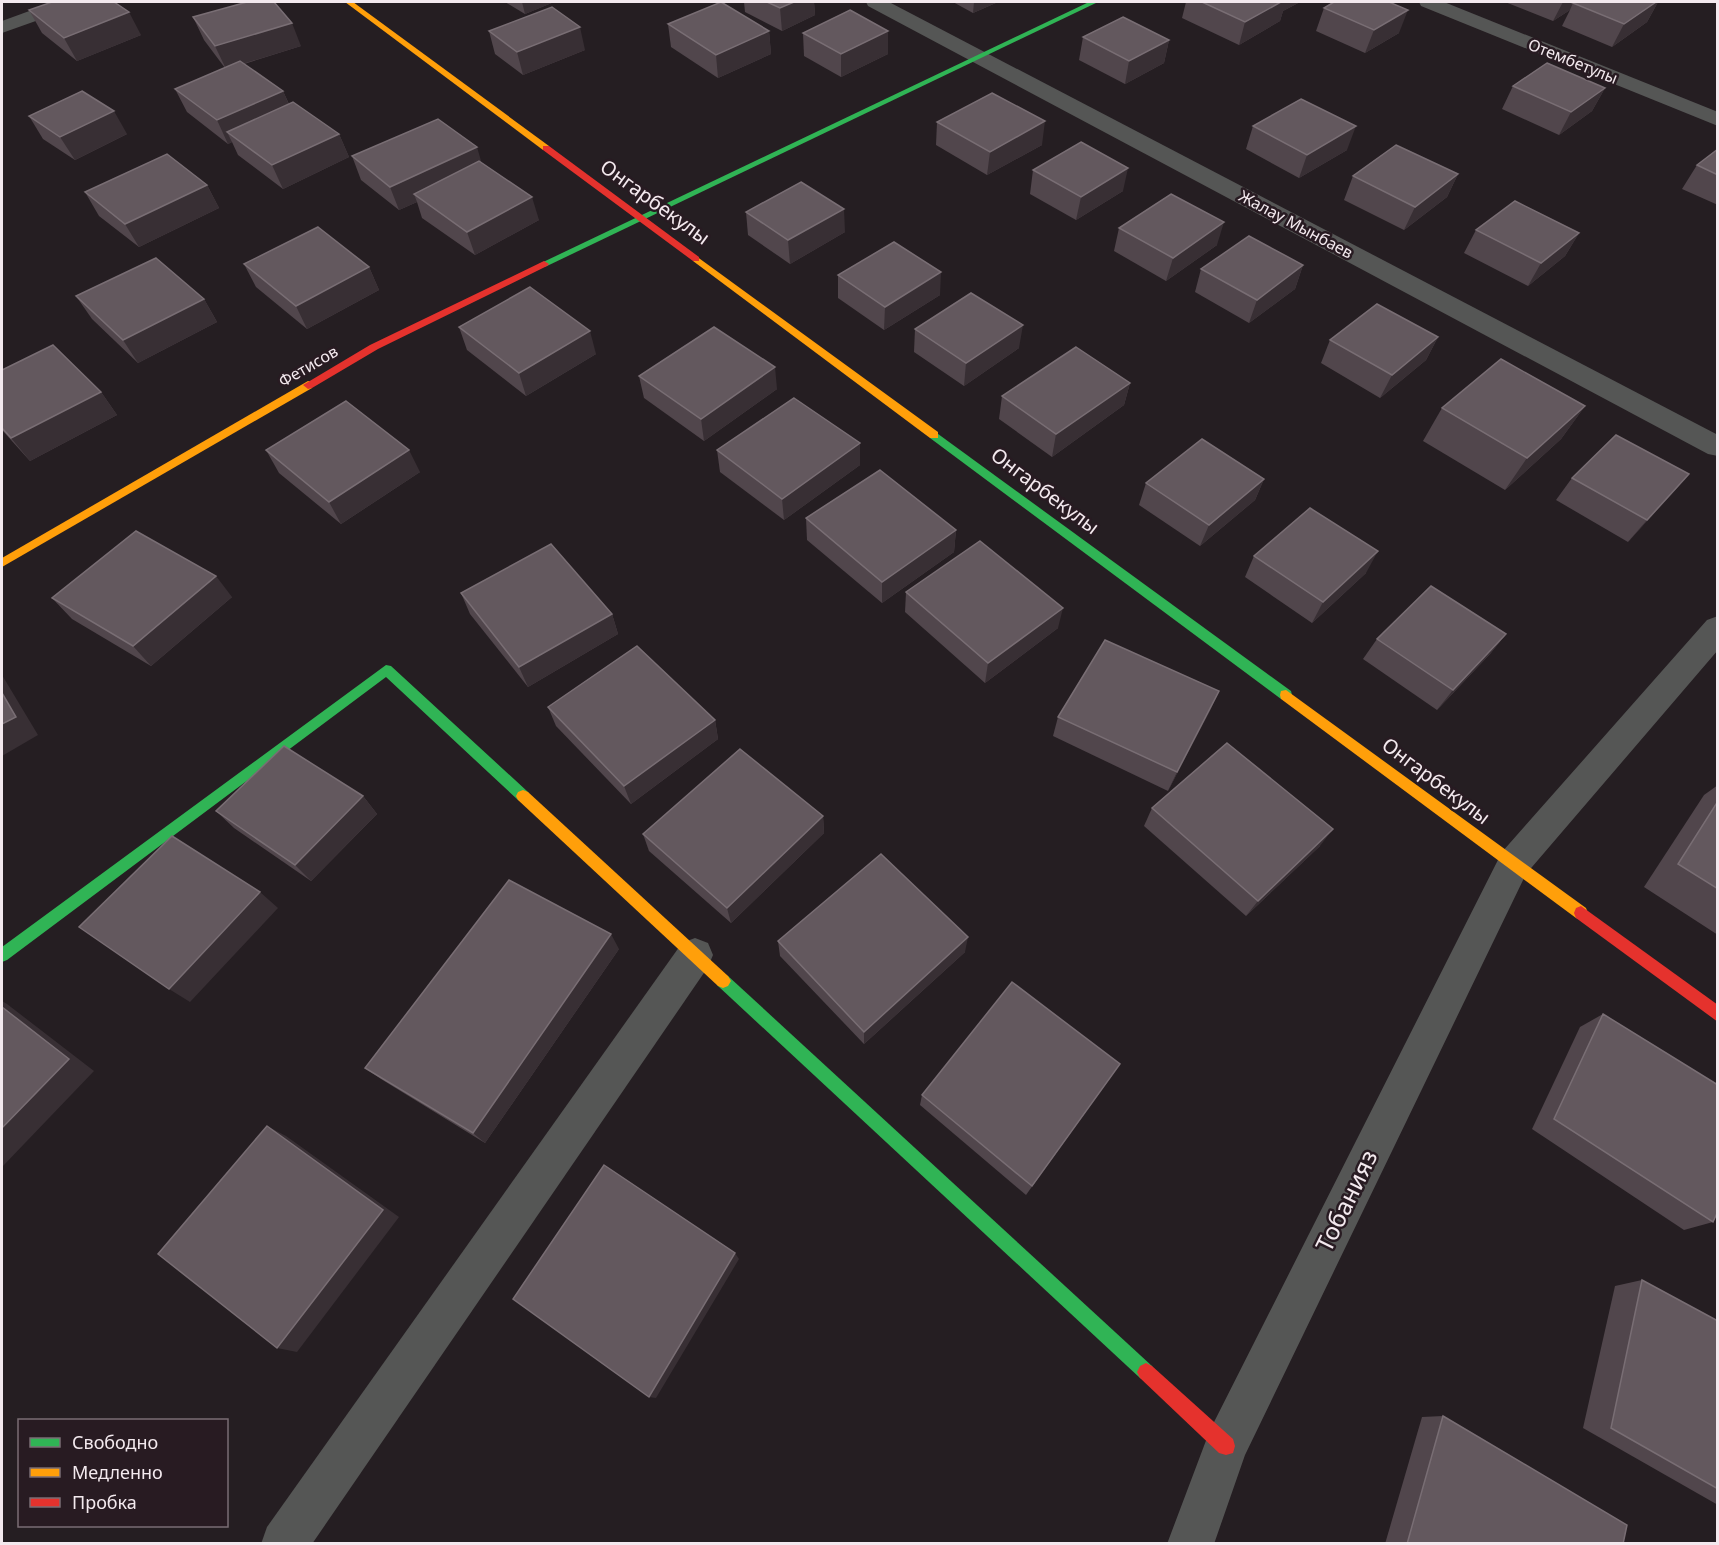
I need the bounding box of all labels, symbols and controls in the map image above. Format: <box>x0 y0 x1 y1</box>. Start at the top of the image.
street label: Отембетулы <box>1525 33 1621 89</box>
street label: Онгарбекулы <box>595 153 716 250</box>
street label: Жалау Мынбаев <box>1235 185 1357 263</box>
street label: Фетисов <box>274 340 342 392</box>
street label: Онгарбекулы <box>986 441 1105 540</box>
street label: Онгарбекулы <box>1377 731 1496 830</box>
street label: Тобанияз <box>1307 1144 1384 1257</box>
legend <box>18 1419 228 1527</box>
text: Свободно <box>72 1430 158 1454</box>
text: Медленно <box>72 1460 163 1484</box>
text: Пробка <box>72 1490 137 1514</box>

